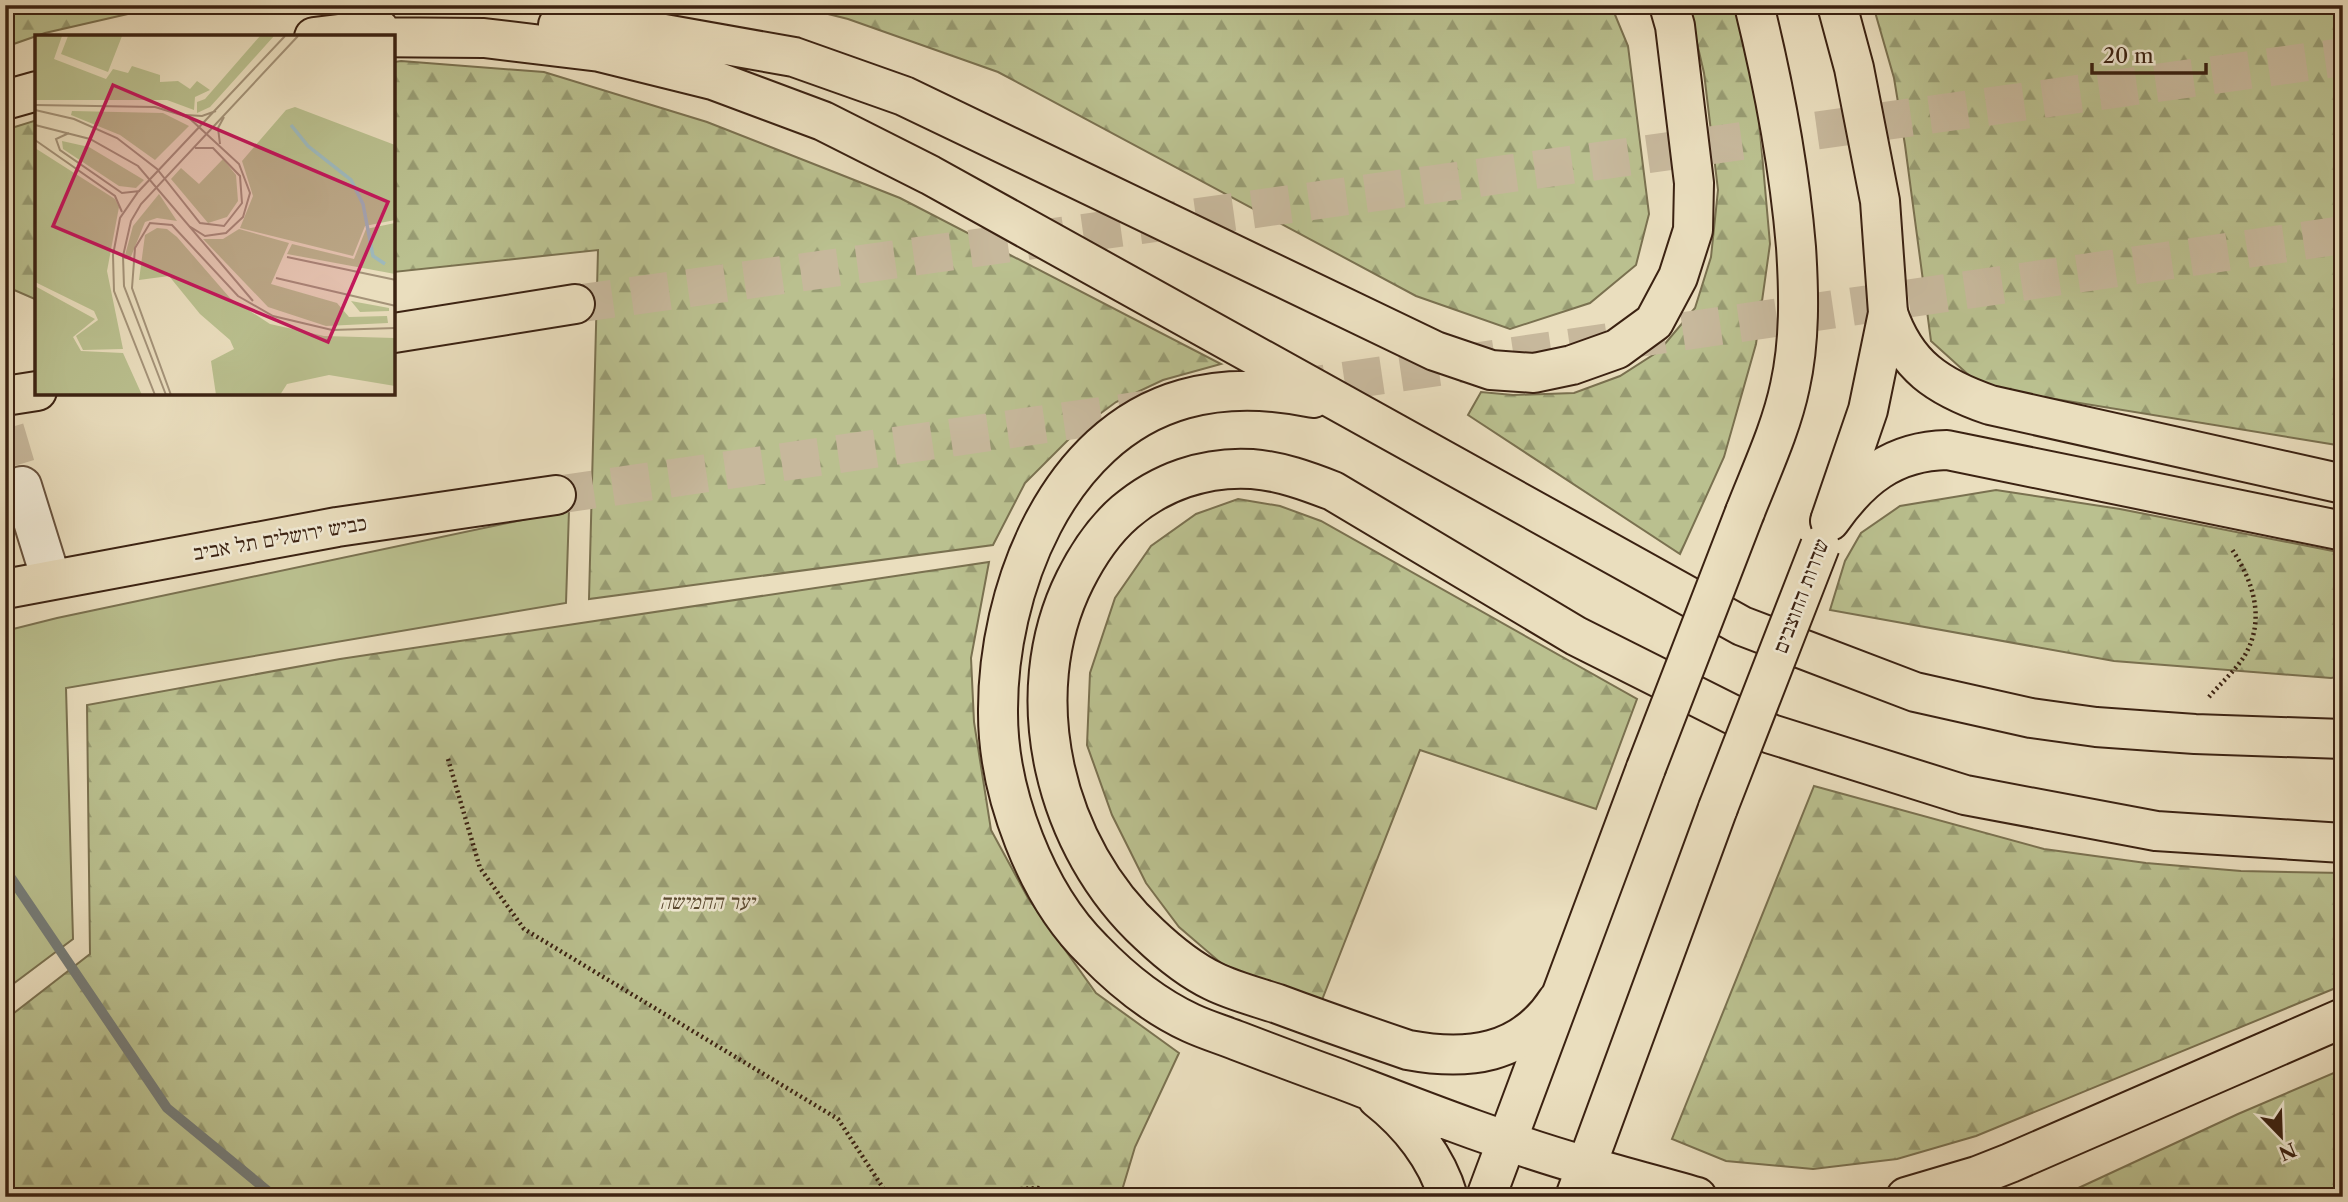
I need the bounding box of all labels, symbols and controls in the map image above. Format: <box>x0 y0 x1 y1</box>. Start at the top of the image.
scale bar <box>2092 32 2206 76</box>
inset map <box>35 35 396 396</box>
text: 20 m <box>2103 43 2154 68</box>
street label: כביש ירושלים תל אביב <box>191 510 369 565</box>
street label: שדרות החוצבים <box>1767 535 1834 656</box>
park label: יער החמישה <box>659 889 757 914</box>
north arrow <box>2246 1100 2316 1170</box>
text: N <box>2275 1137 2300 1165</box>

